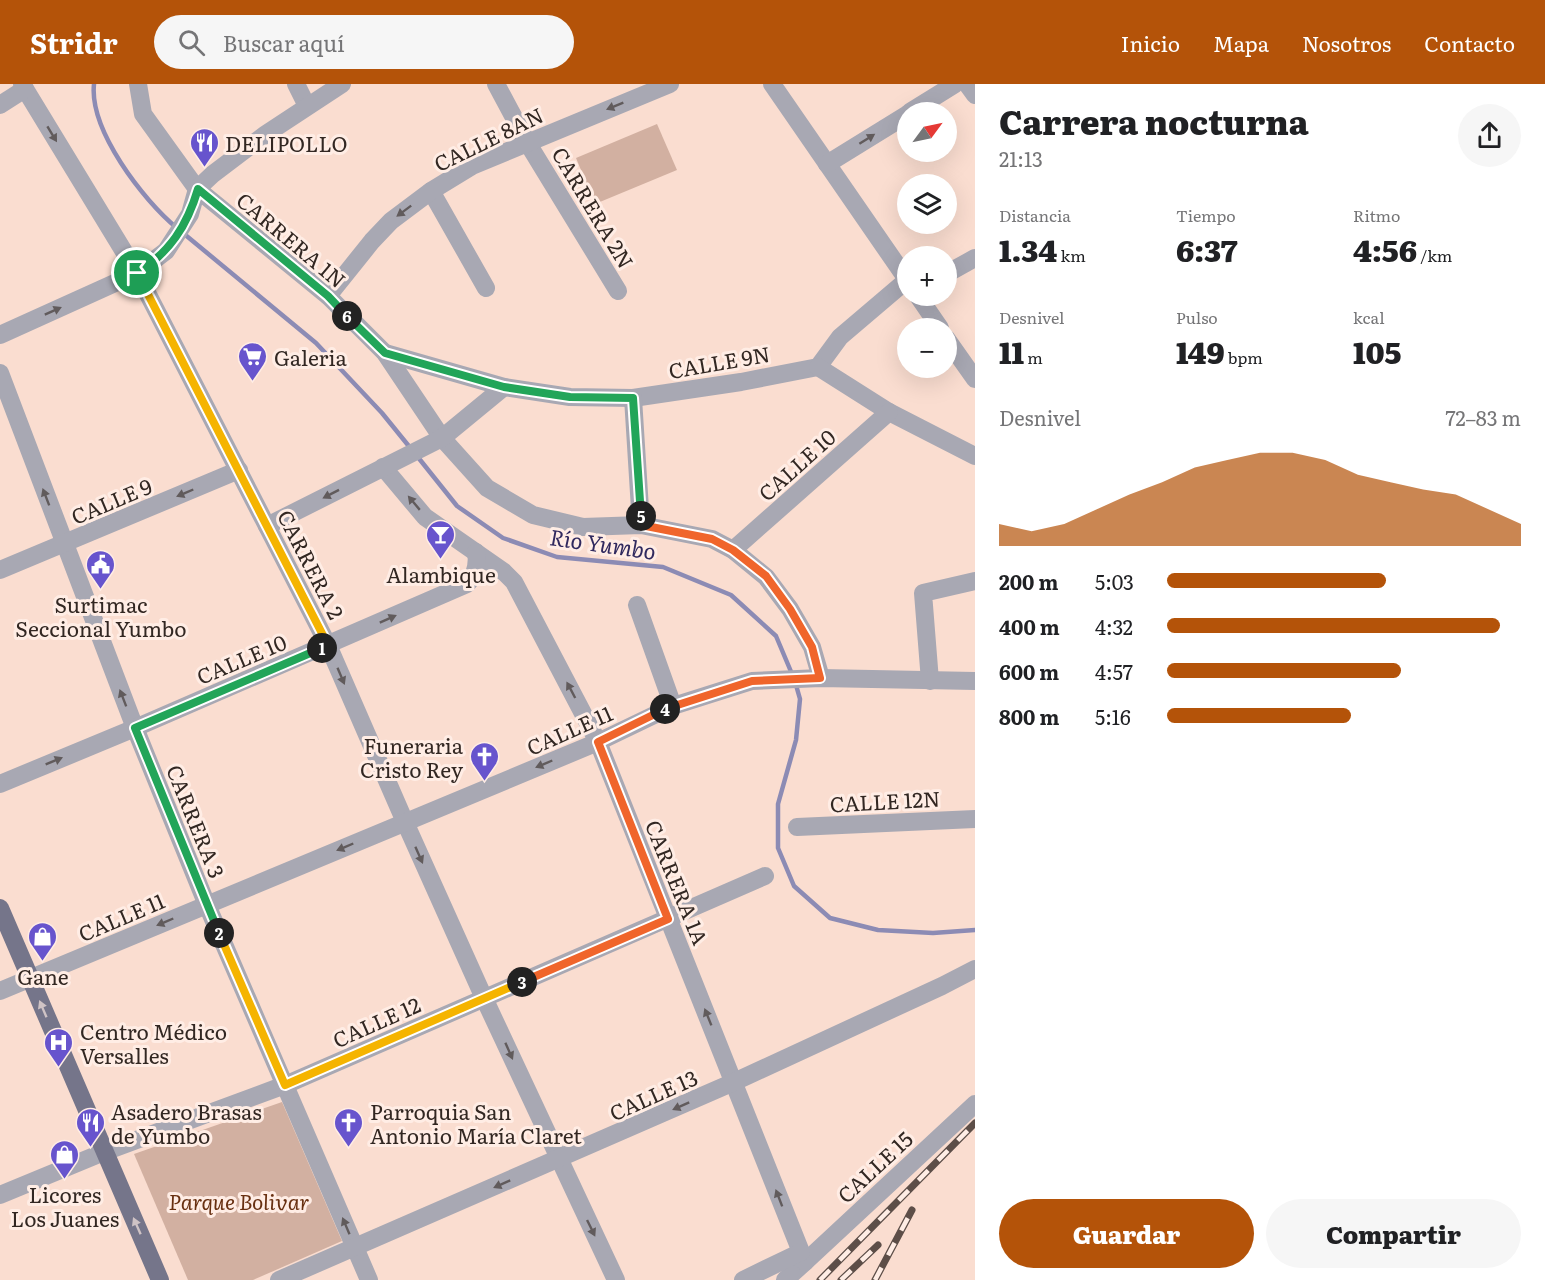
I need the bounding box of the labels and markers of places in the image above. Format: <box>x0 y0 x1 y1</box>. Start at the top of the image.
restaurant icon: DELIPOLLO <box>188 126 220 168</box>
place label: DELIPOLLO <box>225 127 347 158</box>
pin <box>111 247 162 298</box>
pin: 6 <box>332 301 362 331</box>
supermarket icon: Galeria <box>237 340 269 382</box>
place label: Galeria <box>274 341 348 372</box>
pin: 5 <box>626 501 656 531</box>
bar icon: Alambique <box>425 518 457 560</box>
public building icon: Surtimac Seccional Yumbo <box>85 548 117 590</box>
place label: Alambique <box>386 558 496 589</box>
place label: Surtimac Seccional Yumbo <box>15 588 187 643</box>
pin: 1 <box>307 633 337 663</box>
pin: 4 <box>650 694 680 724</box>
place label: Funeraria Cristo Rey <box>360 729 464 784</box>
church icon: Funeraria Cristo Rey <box>468 740 500 782</box>
pin: 2 <box>204 918 234 948</box>
shop icon: Gane <box>27 920 59 962</box>
place label: Gane <box>17 960 69 991</box>
pin: 3 <box>507 967 537 997</box>
place label: Centro Médico Versalles <box>80 1015 227 1070</box>
hospital icon: Centro Médico Versalles <box>43 1026 75 1068</box>
place label: Asadero Brasas de Yumbo <box>111 1095 262 1150</box>
place label: Parroquia San Antonio María Claret <box>370 1095 582 1150</box>
restaurant icon: Asadero Brasas de Yumbo <box>74 1106 106 1148</box>
church icon: Parroquia San Antonio María Claret <box>333 1106 365 1148</box>
shop icon: Licores Los Juanes <box>49 1138 81 1180</box>
place label: Licores Los Juanes <box>11 1178 119 1233</box>

